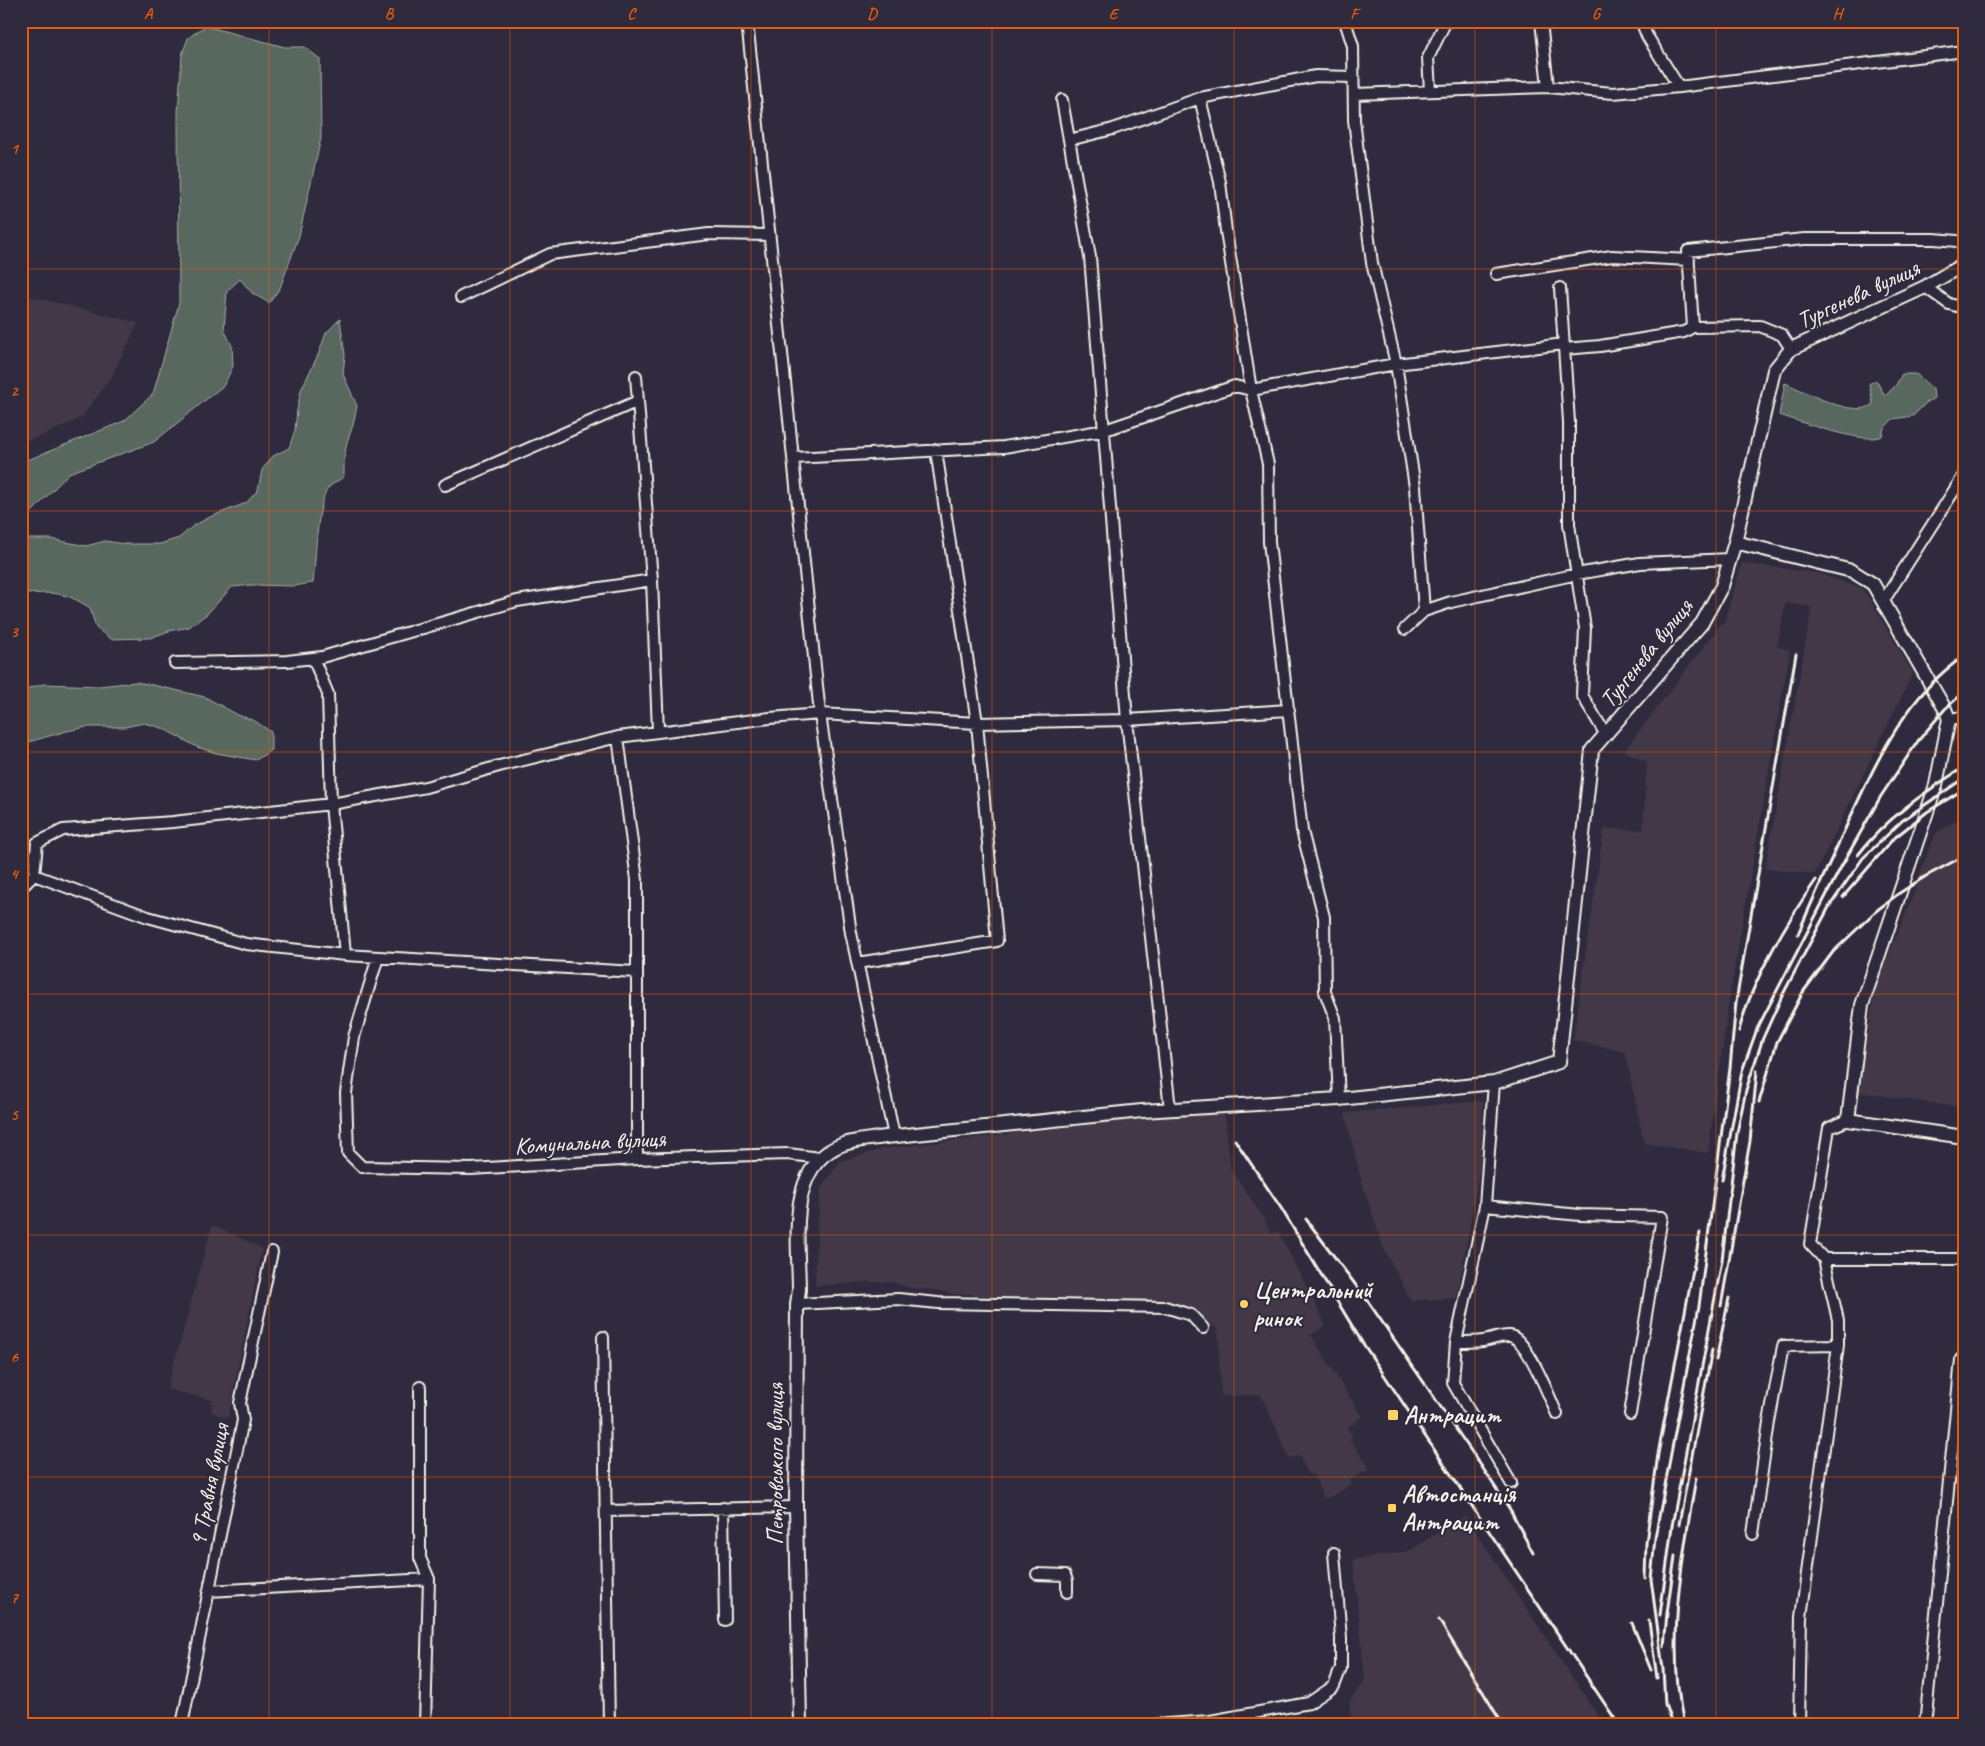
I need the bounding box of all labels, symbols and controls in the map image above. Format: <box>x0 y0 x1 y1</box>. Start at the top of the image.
text: A <box>144 4 154 24</box>
text: B <box>385 4 395 24</box>
text: C <box>627 4 637 24</box>
text: D <box>867 4 878 24</box>
text: E <box>1109 4 1120 24</box>
text: F <box>1350 4 1361 24</box>
text: G <box>1592 4 1602 24</box>
text: H <box>1832 4 1844 24</box>
text: 1 <box>10 139 19 159</box>
street label: Тургенева вулиця <box>1792 252 1925 335</box>
text: 2 <box>10 381 19 401</box>
street label: Тургенева вулиця <box>1593 591 1700 714</box>
text: 3 <box>10 622 19 642</box>
text: 4 <box>10 864 19 884</box>
text: 5 <box>11 1105 20 1125</box>
street label: Комунальна вулиця <box>514 1123 668 1161</box>
place label: Центральний ринок <box>1254 1275 1374 1333</box>
marker: Центральний ринок <box>1238 1298 1250 1310</box>
text: 6 <box>10 1347 19 1367</box>
street label: Петровського вулиця <box>760 1382 790 1545</box>
place label: Антрацит <box>1404 1400 1502 1430</box>
marker: Антрацит <box>1386 1408 1400 1422</box>
street label: 9 Травня вулиця <box>182 1420 236 1549</box>
place label: Автостанція Антрацит <box>1402 1479 1516 1537</box>
marker: Автостанція Антрацит <box>1386 1502 1398 1514</box>
text: 7 <box>10 1588 19 1608</box>

